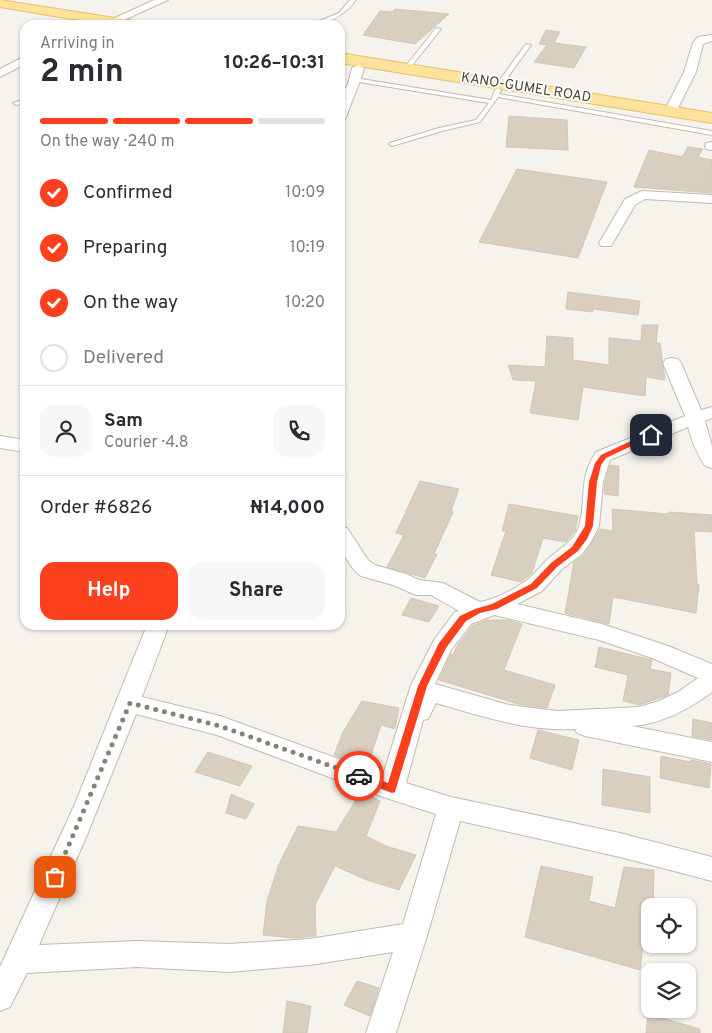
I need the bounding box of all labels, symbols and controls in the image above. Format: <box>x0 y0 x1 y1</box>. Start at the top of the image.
text: Arriving in <box>40 34 115 54</box>
text: 10:26–10:31 <box>224 51 325 75</box>
text: 2 min <box>40 53 124 93</box>
street label: KANO-GUMEL ROAD <box>460 69 592 107</box>
text: On the way · 240 m <box>40 132 175 152</box>
icon: check <box>40 179 68 207</box>
text: Confirmed <box>83 181 173 205</box>
text: 10:09 <box>285 183 325 203</box>
icon: check <box>40 234 68 262</box>
text: Preparing <box>83 236 167 260</box>
text: 10:19 <box>290 238 325 258</box>
icon: check <box>40 289 68 317</box>
text: On the way <box>83 291 178 315</box>
text: 10:20 <box>285 293 325 313</box>
text: Delivered <box>83 346 164 370</box>
button: person <box>40 405 92 457</box>
button: phone <box>273 405 325 457</box>
text: Sam <box>104 409 143 433</box>
pin <box>630 414 672 456</box>
icon: home <box>637 421 665 449</box>
text: Courier · 4.8 <box>104 433 188 453</box>
text: Order #6826 <box>40 496 152 520</box>
text: ₦14,000 <box>250 496 325 520</box>
button: Help <box>40 562 178 620</box>
button: Share <box>188 562 325 620</box>
courier <box>334 751 384 801</box>
icon: car <box>345 762 373 790</box>
pin <box>34 856 76 898</box>
icon: bag <box>41 863 69 891</box>
map controls <box>641 898 696 1018</box>
button: locate <box>641 898 696 953</box>
button: layers <box>641 963 696 1018</box>

